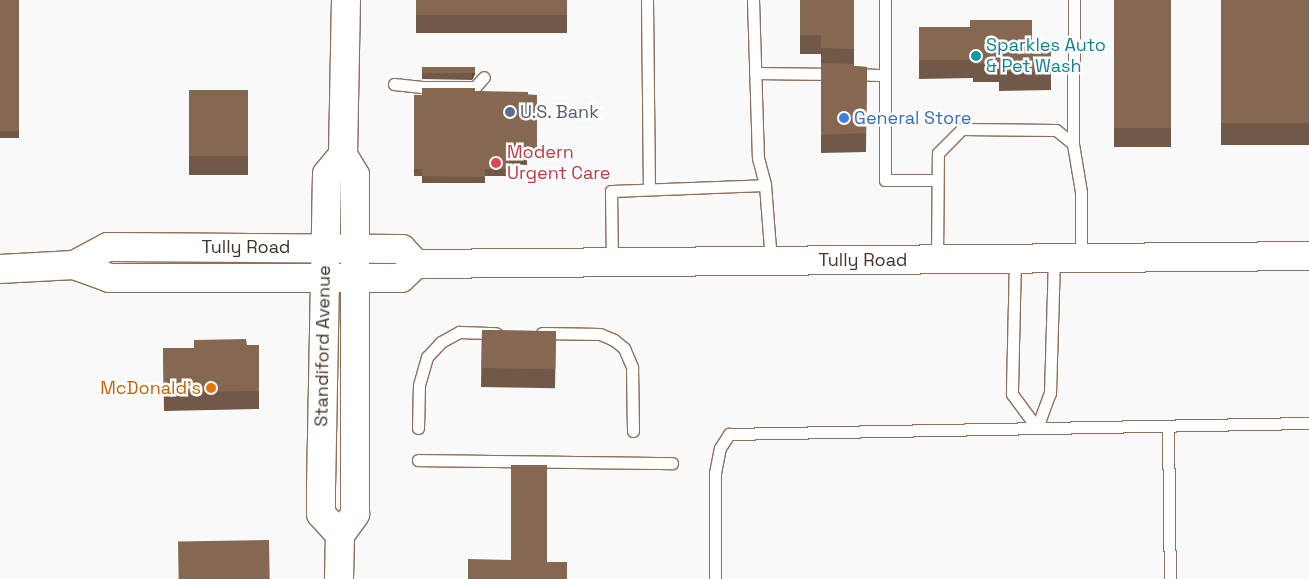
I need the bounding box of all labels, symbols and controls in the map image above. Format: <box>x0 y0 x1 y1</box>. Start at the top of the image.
place label: Sparkles Auto & Pet Wash <box>986 35 1106 78</box>
marker: Sparkles Auto & Pet Wash <box>970 50 982 62</box>
place label: U.S. Bank <box>520 101 599 123</box>
marker: U.S. Bank <box>504 106 516 118</box>
place label: General Store <box>854 107 971 129</box>
marker: General Store <box>838 112 850 124</box>
place label: Modern Urgent Care <box>507 142 610 184</box>
marker: Modern Urgent Care <box>489 156 503 170</box>
street label: Tully Road <box>202 236 290 258</box>
street label: Tully Road <box>819 249 907 271</box>
street label: Standiford Avenue <box>311 265 335 427</box>
place label: McDonald's <box>100 377 201 399</box>
marker: McDonald's <box>205 382 217 394</box>

